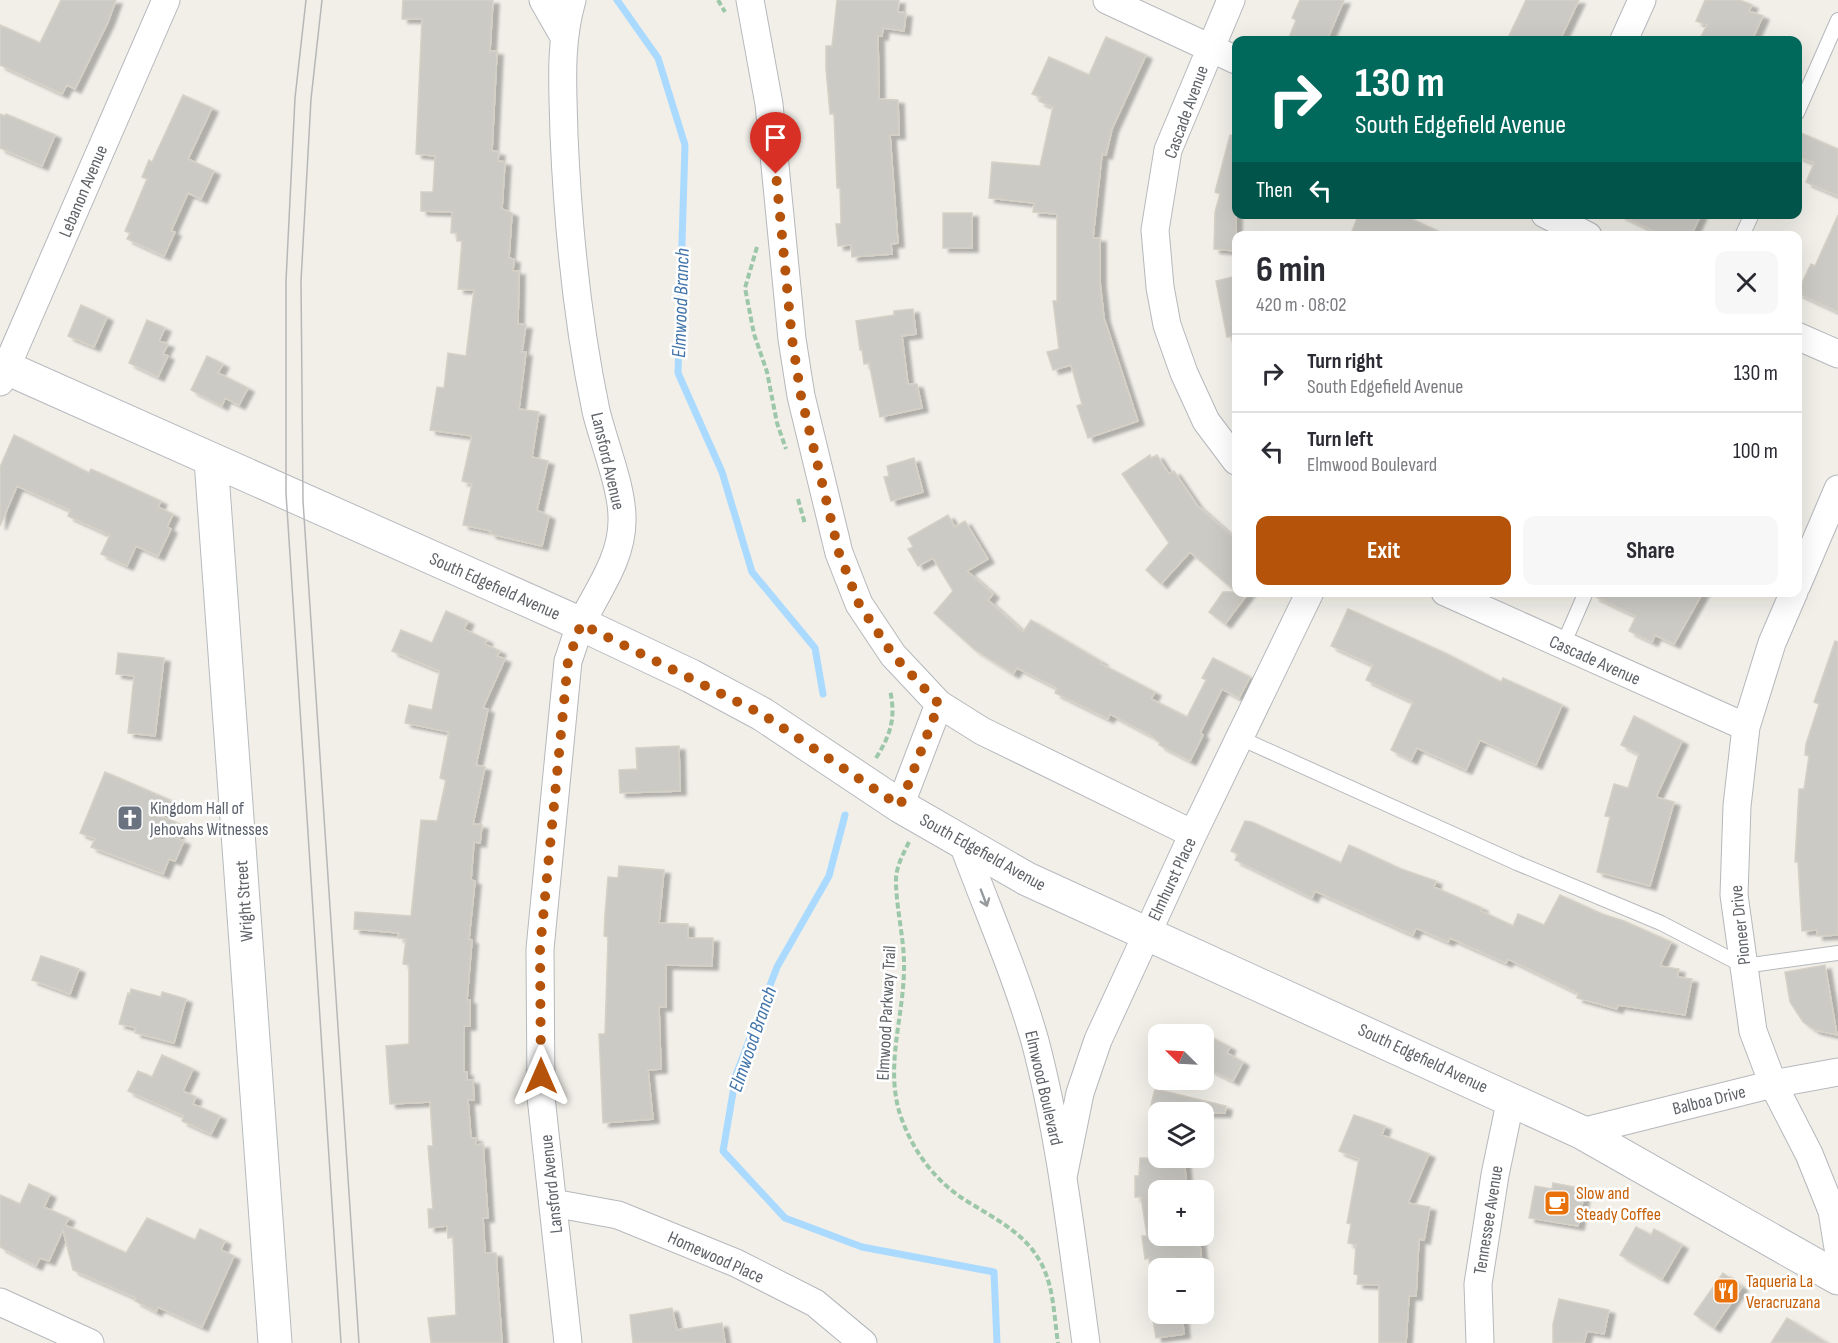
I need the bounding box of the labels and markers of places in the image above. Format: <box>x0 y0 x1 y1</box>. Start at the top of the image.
pin <box>750 112 801 174</box>
place label: Kingdom Hall of Jehovahs Witnesses <box>149 798 269 840</box>
church icon: Kingdom Hall of Jehovahs Witnesses <box>115 803 145 833</box>
place label: Slow and Steady Coffee <box>1576 1183 1661 1225</box>
cafe icon: Slow and Steady Coffee <box>1542 1188 1572 1218</box>
place label: Taqueria La Veracruzana <box>1746 1271 1820 1313</box>
restaurant icon: Taqueria La Veracruzana <box>1711 1276 1741 1306</box>

